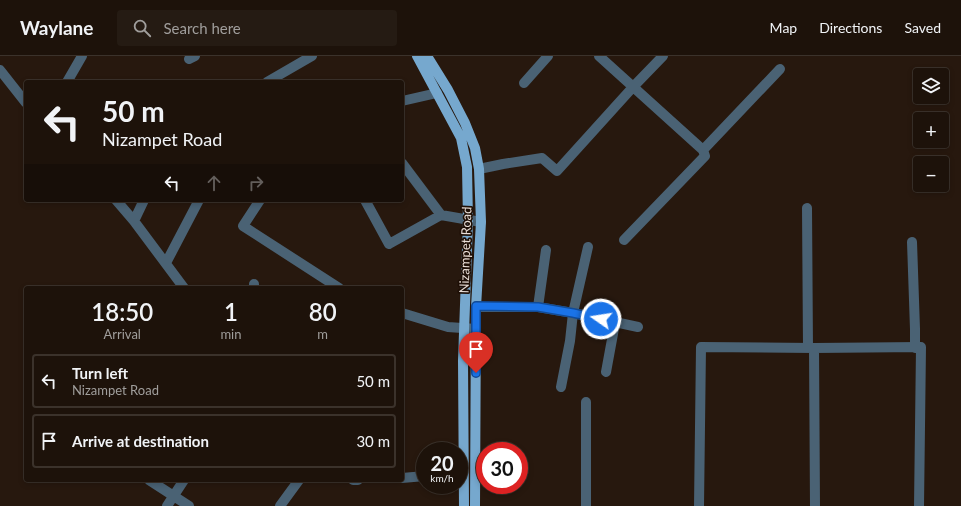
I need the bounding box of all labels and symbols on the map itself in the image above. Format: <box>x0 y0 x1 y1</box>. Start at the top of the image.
street label: Nizampet Road <box>455 206 475 294</box>
position arrow <box>580 298 622 340</box>
pin <box>459 332 493 373</box>
speed limit sign: 30 <box>476 442 528 494</box>

